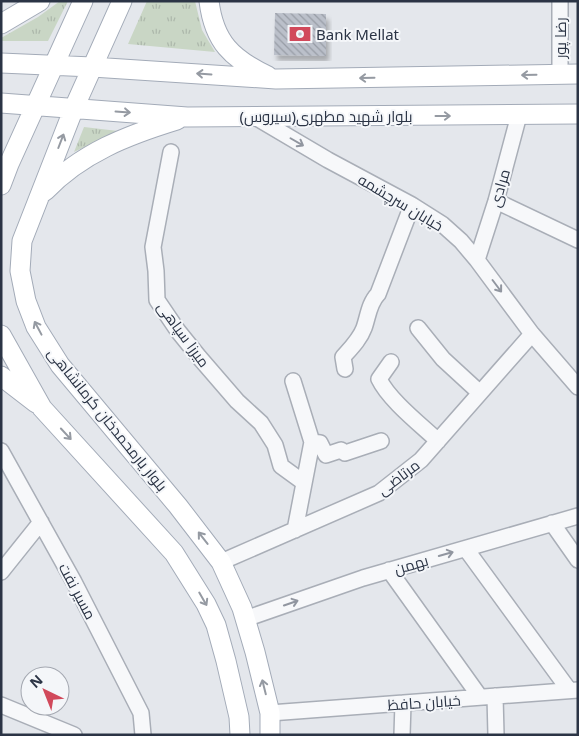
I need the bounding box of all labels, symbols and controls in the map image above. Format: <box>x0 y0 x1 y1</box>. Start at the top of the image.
street label: رضا پور <box>550 17 571 60</box>
bank icon: Bank Mellat <box>287 21 313 47</box>
place label: Bank Mellat <box>316 24 400 44</box>
one-way arrow <box>196 70 212 79</box>
one-way arrow <box>521 70 538 80</box>
one-way arrow <box>359 73 375 83</box>
street label: بلوار شهید مطهری(سیروس) <box>239 106 413 127</box>
one-way arrow <box>115 107 131 117</box>
one-way arrow <box>434 111 450 120</box>
one-way arrow <box>57 134 66 150</box>
one-way arrow <box>289 137 303 147</box>
street label: مرادی <box>484 167 515 210</box>
street label: خیابان سرچشمه <box>354 169 447 236</box>
one-way arrow <box>491 279 502 292</box>
street label: میرزا سپاهی <box>153 297 215 372</box>
one-way arrow <box>33 321 42 336</box>
street label: بلوار یارمحمدخان کرمانشاهی <box>43 343 172 496</box>
one-way arrow <box>60 427 72 440</box>
street label: مرتاضی <box>373 455 424 500</box>
one-way arrow <box>198 531 208 545</box>
one-way arrow <box>438 549 454 559</box>
street label: بهمن <box>392 550 431 579</box>
street label: مسیر نفت <box>55 559 101 623</box>
one-way arrow <box>198 591 208 605</box>
one-way arrow <box>283 598 299 607</box>
north arrow <box>20 666 70 716</box>
text: N <box>25 670 46 692</box>
one-way arrow <box>259 679 268 695</box>
street label: خیابان حافظ <box>387 689 461 716</box>

